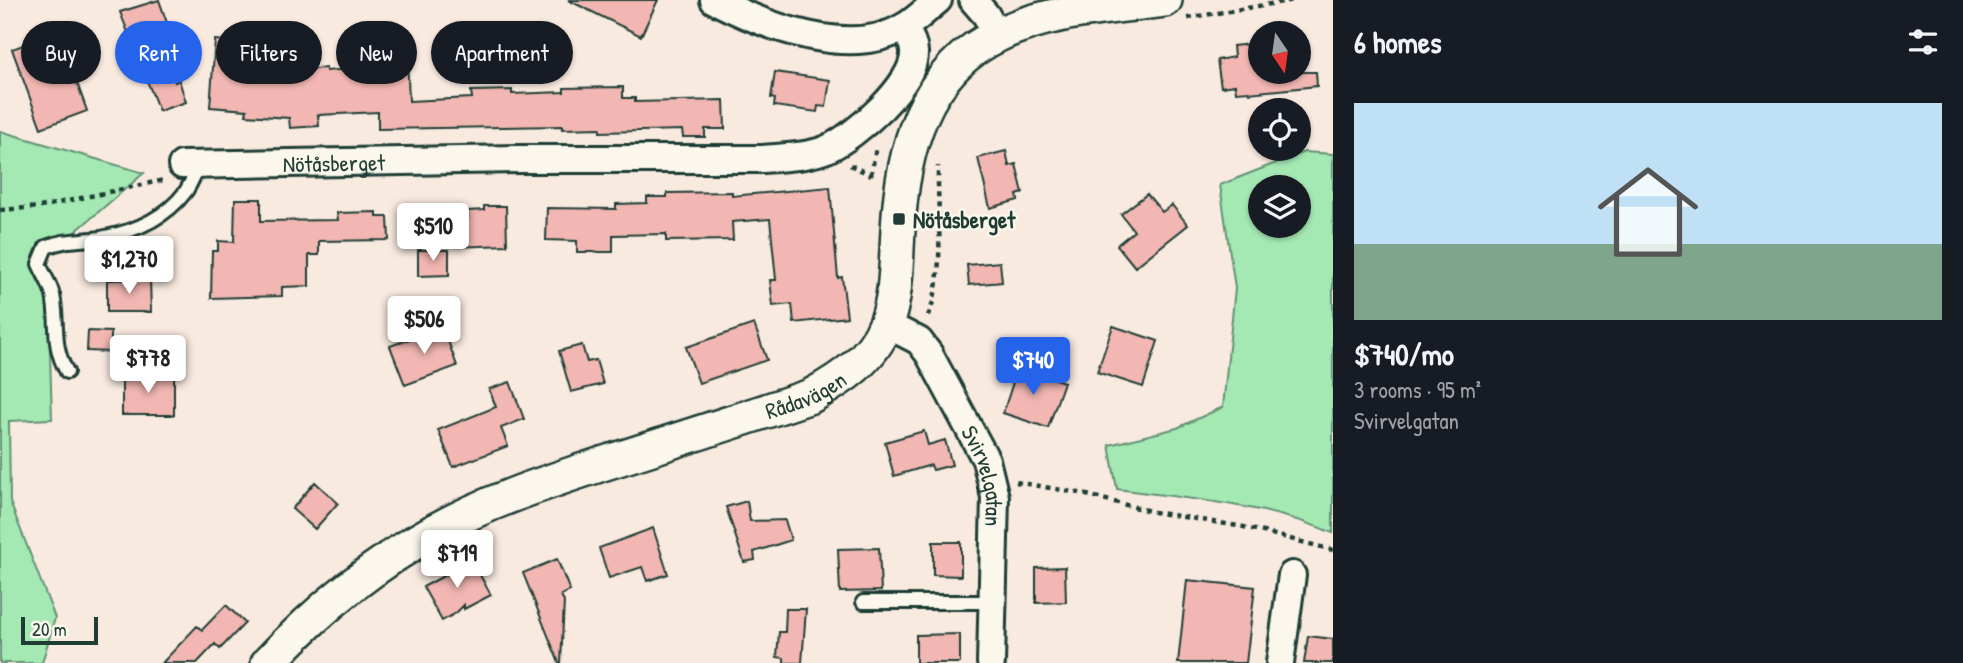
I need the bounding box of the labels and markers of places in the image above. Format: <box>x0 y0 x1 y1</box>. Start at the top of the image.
pin: $510 <box>392 204 474 263</box>
place label: Nötåsberget <box>913 204 1016 236</box>
marker: Nötåsberget <box>891 211 907 227</box>
pin: $1,270 <box>72 236 186 296</box>
pin: $506 <box>383 296 465 356</box>
pin: $778 <box>107 336 189 395</box>
pin: $740 <box>992 338 1074 397</box>
pin: $719 <box>416 530 498 590</box>

